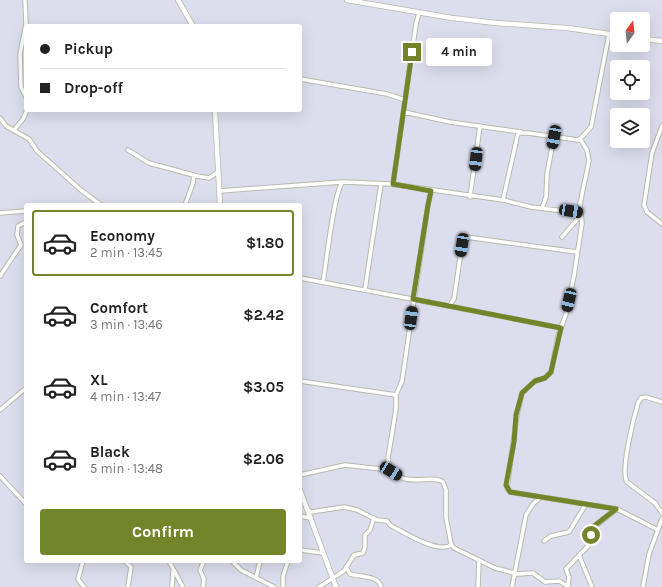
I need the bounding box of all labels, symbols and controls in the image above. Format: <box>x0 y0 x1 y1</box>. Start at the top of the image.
north arrow <box>610 12 650 52</box>
map controls <box>610 12 650 148</box>
callout: 4 min <box>426 38 492 66</box>
text: Pickup <box>64 40 113 58</box>
route end <box>403 43 421 61</box>
text: 4 min <box>441 44 477 59</box>
button: locate <box>610 60 650 100</box>
text: Drop-off <box>64 79 123 97</box>
button: layers <box>610 108 650 148</box>
car <box>546 124 562 150</box>
car <box>469 146 483 172</box>
car <box>558 203 584 219</box>
icon: car <box>42 225 78 261</box>
text: Economy <box>90 227 155 245</box>
car <box>454 232 470 258</box>
text: $1.80 <box>246 234 284 252</box>
text: 2 min · 13:45 <box>90 245 163 260</box>
car <box>560 287 578 313</box>
icon: car <box>42 297 78 333</box>
text: Comfort <box>90 299 148 317</box>
car <box>403 305 419 331</box>
text: $2.42 <box>243 306 284 324</box>
text: 3 min · 13:46 <box>90 317 163 332</box>
icon: car <box>42 369 78 405</box>
text: XL <box>90 371 108 389</box>
text: $3.05 <box>243 378 284 396</box>
text: 4 min · 13:47 <box>90 389 161 404</box>
icon: car <box>42 441 78 477</box>
text: Black <box>90 443 130 461</box>
text: $2.06 <box>243 450 284 468</box>
car <box>378 460 404 482</box>
text: 5 min · 13:48 <box>90 461 163 476</box>
button: Confirm <box>40 509 286 555</box>
route start <box>582 526 600 544</box>

